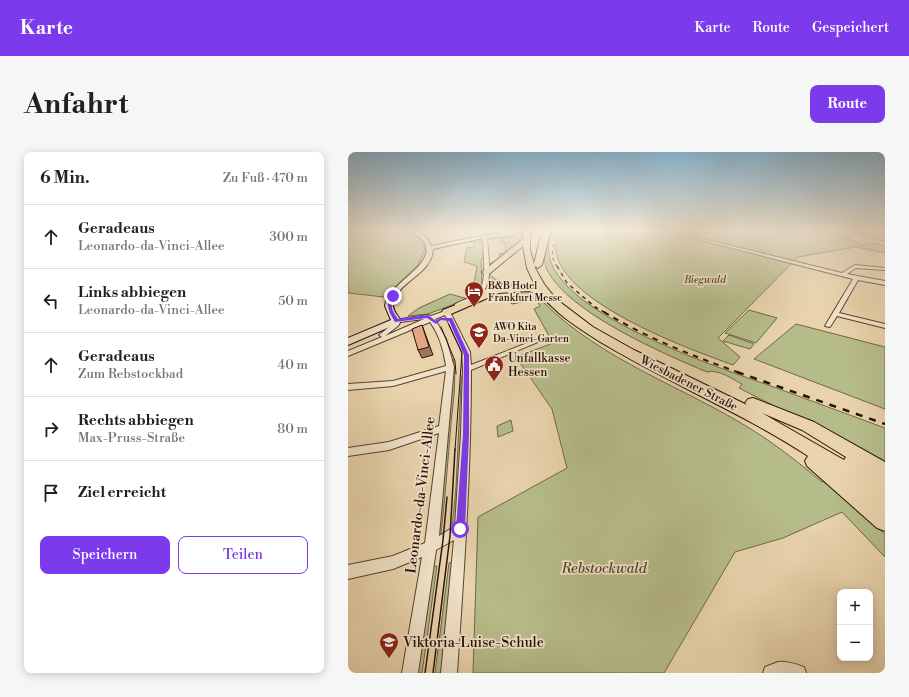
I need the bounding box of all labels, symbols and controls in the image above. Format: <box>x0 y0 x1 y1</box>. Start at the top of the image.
text: Karte <box>20 16 73 40</box>
text: Karte <box>694 19 731 37</box>
text: Route <box>753 19 790 37</box>
text: Gespeichert <box>812 19 889 37</box>
button: Route <box>810 85 885 123</box>
text: Anfahrt <box>24 87 128 122</box>
text: 6 Min. <box>40 167 90 189</box>
text: Zu Fuß · 470 m <box>223 170 308 186</box>
text: Geradeaus <box>78 219 155 238</box>
icon: ahead <box>40 226 62 248</box>
text: 300 m <box>270 229 308 245</box>
text: Leonardo-da-Vinci-Allee <box>78 238 225 254</box>
park label: Biegwald <box>683 274 726 286</box>
hotel icon: B&B Hotel Frankfurt Messe <box>463 280 485 308</box>
place label: B&B Hotel Frankfurt Messe <box>487 280 562 304</box>
text: Links abbiegen <box>78 283 186 302</box>
route end <box>384 287 402 305</box>
icon: left <box>40 290 62 312</box>
text: 50 m <box>278 293 308 309</box>
text: Leonardo-da-Vinci-Allee <box>78 302 225 318</box>
school or university icon: AWO Kita Da-Vinci-Garten <box>468 321 490 349</box>
place label: AWO Kita Da-Vinci-Garten <box>492 321 569 345</box>
text: Geradeaus <box>78 347 155 366</box>
place label: Unfallkasse Hessen <box>508 351 571 380</box>
street label: Wiesbadener Straße <box>637 352 740 415</box>
icon: ahead <box>40 354 62 376</box>
public building icon: Unfallkasse Hessen <box>483 354 505 382</box>
text: 40 m <box>278 357 308 373</box>
text: Zum Rebstockbad <box>78 366 183 382</box>
text: Rechts abbiegen <box>78 411 194 430</box>
street label: Leonardo-da-Vinci-Allee <box>402 416 440 575</box>
icon: right <box>40 418 62 440</box>
text: 80 m <box>277 421 308 437</box>
text: Max-Pruss-Straße <box>78 430 185 446</box>
icon: arrive <box>40 482 62 504</box>
text: Ziel erreicht <box>78 483 166 502</box>
route start <box>451 520 469 538</box>
button: Speichern <box>40 536 170 574</box>
button: Teilen <box>178 536 308 574</box>
park label: Rebstockwald <box>560 560 648 578</box>
map controls <box>837 589 873 661</box>
button: + <box>837 589 873 625</box>
button: − <box>837 625 873 661</box>
school or university icon: Viktoria-Luise-Schule <box>378 631 400 659</box>
place label: Viktoria-Luise-Schule <box>402 634 544 652</box>

